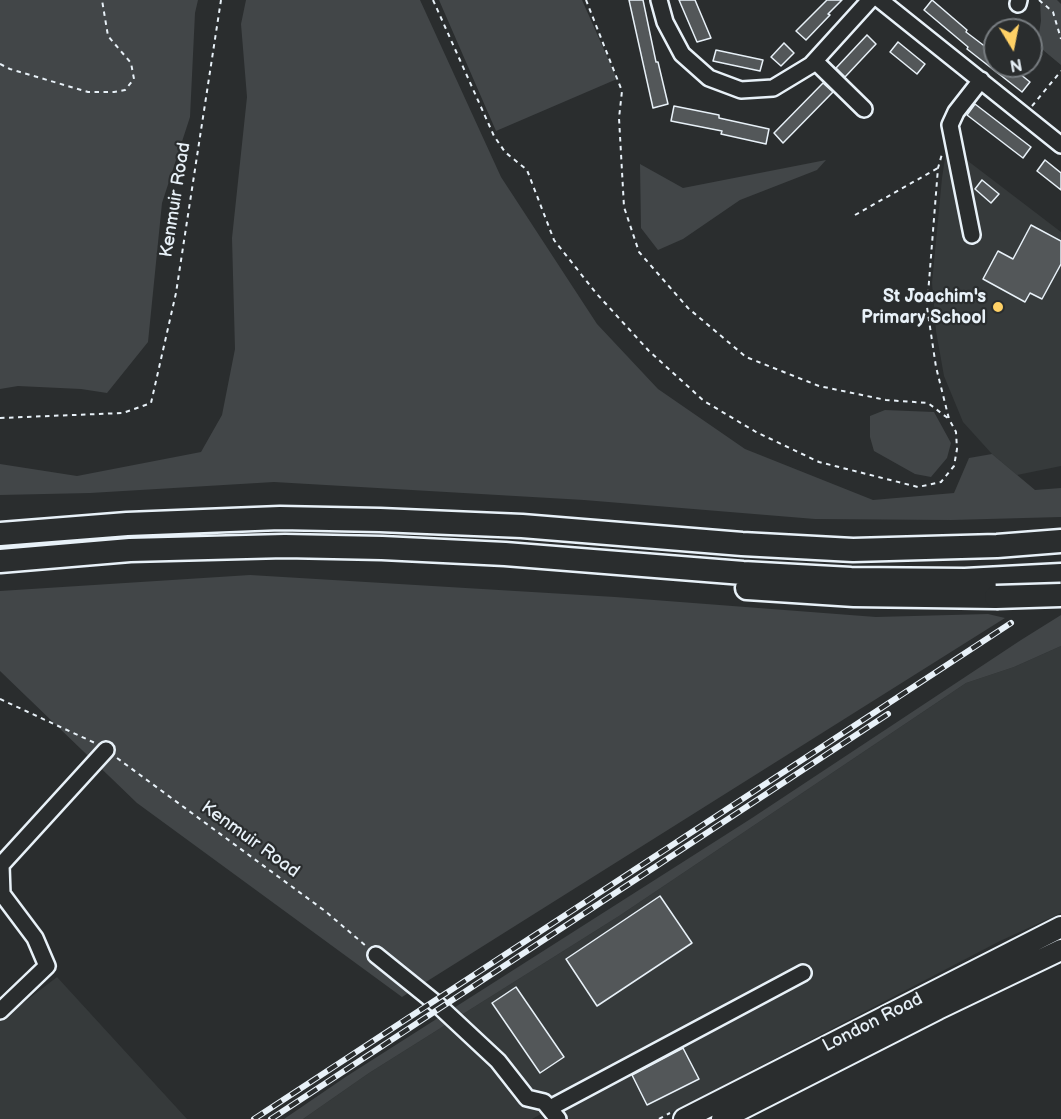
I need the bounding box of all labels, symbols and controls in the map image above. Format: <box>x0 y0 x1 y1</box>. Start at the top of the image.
north arrow <box>983 18 1043 78</box>
text: N <box>1008 54 1023 75</box>
street label: Kenmuir Road <box>156 141 196 259</box>
place label: St Joachim's Primary School <box>861 286 986 328</box>
marker: St Joachim's Primary School <box>991 300 1005 314</box>
street label: Kenmuir Road <box>197 797 303 883</box>
street label: London Road <box>819 989 927 1057</box>

